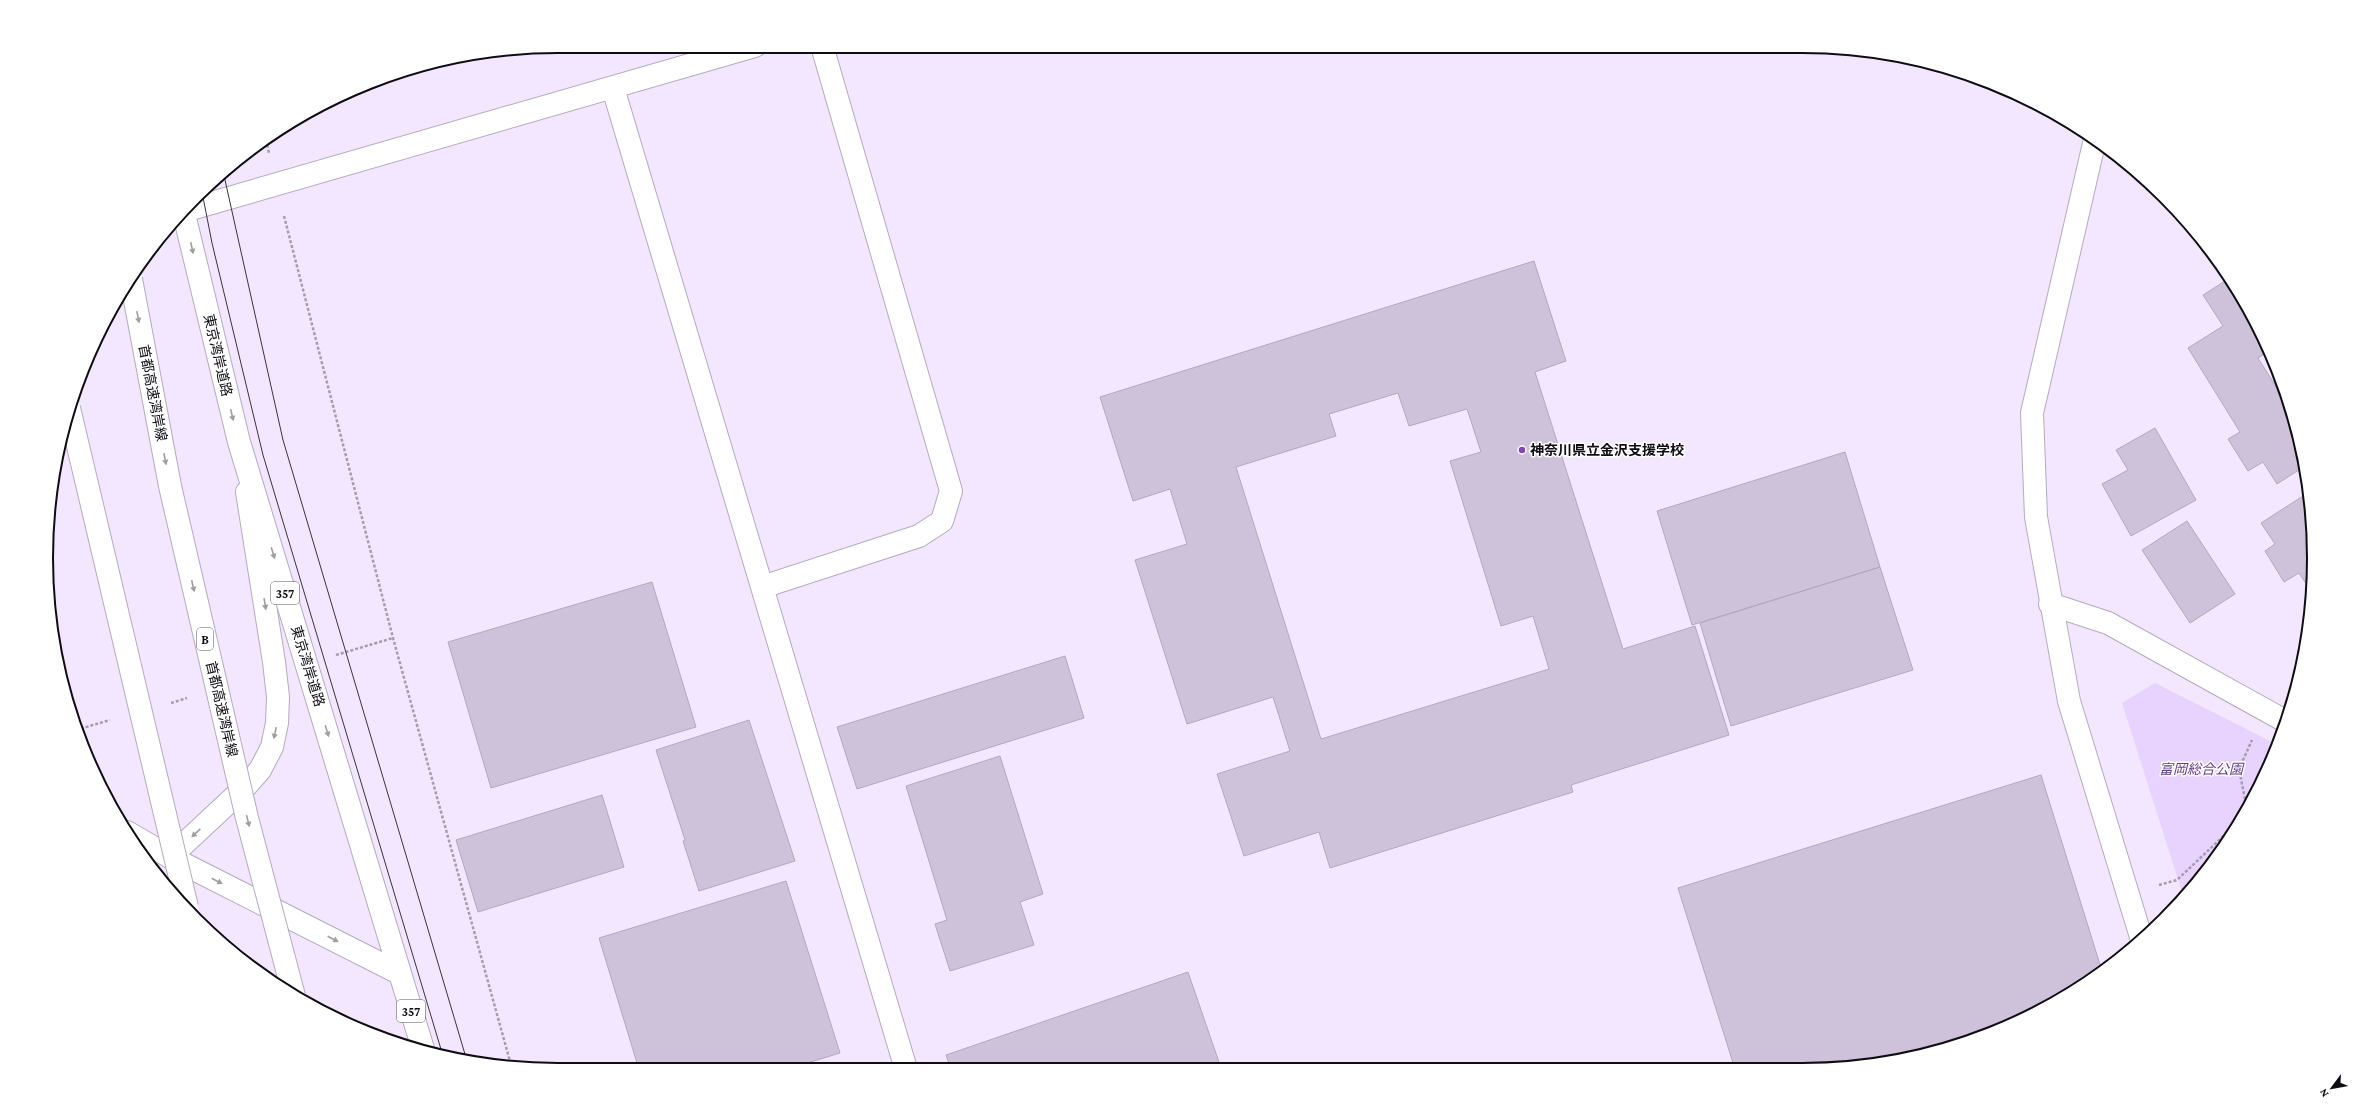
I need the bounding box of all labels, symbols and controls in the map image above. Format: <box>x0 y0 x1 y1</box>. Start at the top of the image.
one-way arrow <box>190 242 196 254</box>
one-way arrow <box>136 311 142 323</box>
street label: 東京湾岸道路 <box>201 312 235 398</box>
street label: 首都高速湾岸線 <box>136 343 170 443</box>
one-way arrow <box>230 409 236 422</box>
place label: 神奈川県立金沢支援学校 <box>1530 442 1684 458</box>
marker: 神奈川県立金沢支援学校 <box>1517 445 1527 455</box>
one-way arrow <box>162 453 168 465</box>
one-way arrow <box>270 548 276 560</box>
one-way arrow <box>191 579 197 592</box>
road number: 357 <box>271 582 299 604</box>
one-way arrow <box>262 598 268 611</box>
street label: 東京湾岸道路 <box>288 623 328 709</box>
road number: B <box>197 628 213 650</box>
street label: 首都高速湾岸線 <box>203 659 241 759</box>
one-way arrow <box>324 726 330 738</box>
one-way arrow <box>271 727 277 739</box>
park label: 富岡総合公園 <box>2159 761 2245 777</box>
one-way arrow <box>245 816 251 828</box>
one-way arrow <box>191 828 200 837</box>
one-way arrow <box>212 878 223 884</box>
one-way arrow <box>328 936 339 943</box>
road number: 357 <box>397 1000 425 1022</box>
north arrow <box>2312 1068 2352 1108</box>
text: N <box>2316 1087 2331 1100</box>

